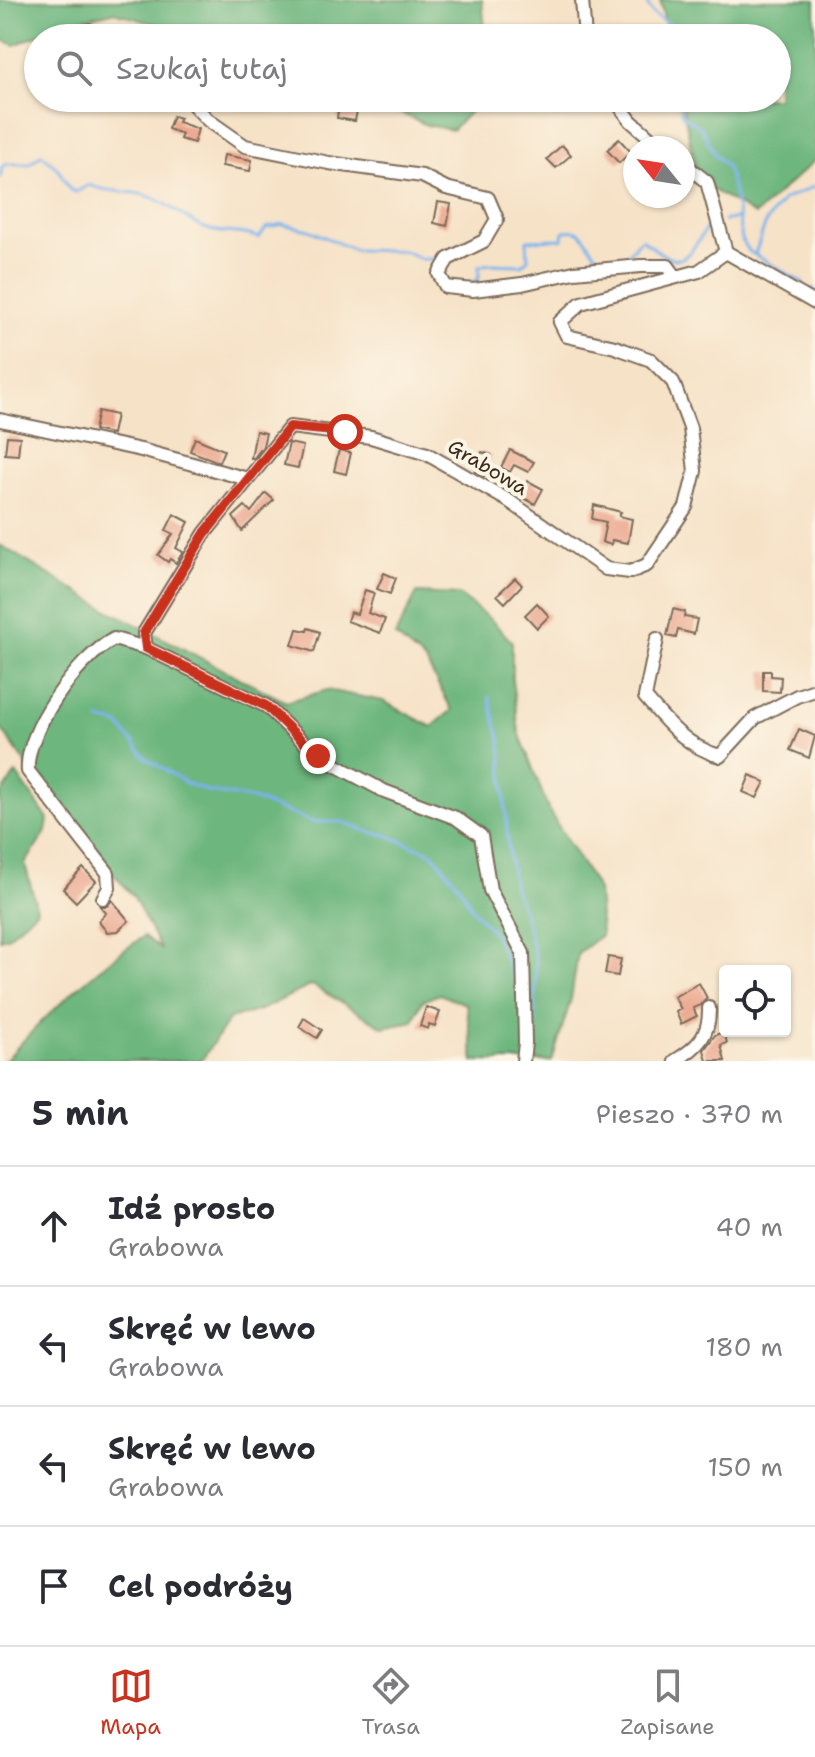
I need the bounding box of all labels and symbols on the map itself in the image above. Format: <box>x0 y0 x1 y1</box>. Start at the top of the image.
north arrow <box>623 136 695 208</box>
route start <box>327 414 363 450</box>
street label: Grabowa <box>443 433 533 501</box>
route end <box>300 738 336 774</box>

